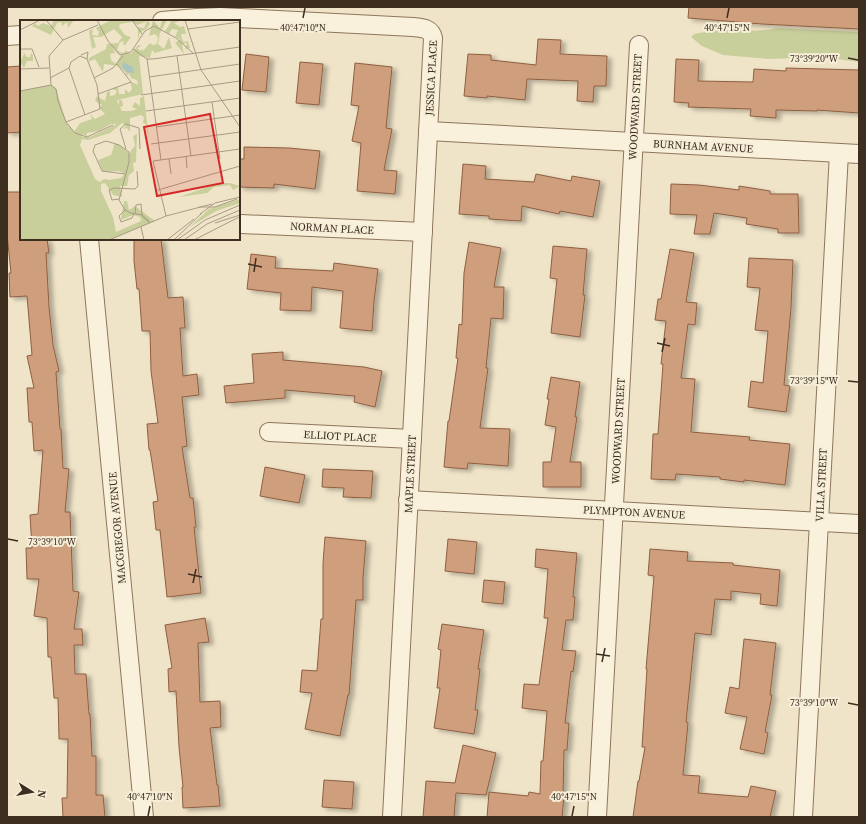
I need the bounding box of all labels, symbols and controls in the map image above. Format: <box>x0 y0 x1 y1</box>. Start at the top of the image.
inset map <box>20 20 240 240</box>
text: 40°47'10"N <box>280 21 326 34</box>
text: 40°47'15"N <box>704 21 750 34</box>
street label: JESSICA PLACE <box>422 39 441 117</box>
text: 73°39'20"W <box>790 52 839 65</box>
street label: WOODWARD STREET <box>625 53 646 160</box>
street label: BURNHAM AVENUE <box>653 136 754 157</box>
street label: NORMAN PLACE <box>290 219 375 238</box>
text: 73°39'15"W <box>790 374 839 387</box>
street label: WOODWARD STREET <box>608 377 629 484</box>
street label: ELLIOT PLACE <box>303 427 377 446</box>
street label: MAPLE STREET <box>401 434 420 513</box>
street label: VILLA STREET <box>812 448 831 522</box>
street label: MACGREGOR AVENUE <box>105 471 130 584</box>
street label: PLYMPTON AVENUE <box>582 502 686 523</box>
text: 73°39'10"W <box>28 535 77 548</box>
text: 73°39'10"W <box>790 696 839 709</box>
north arrow <box>12 772 52 812</box>
text: N <box>33 788 49 799</box>
text: 40°47'10"N <box>127 790 173 803</box>
text: 40°47'15"N <box>551 790 597 803</box>

